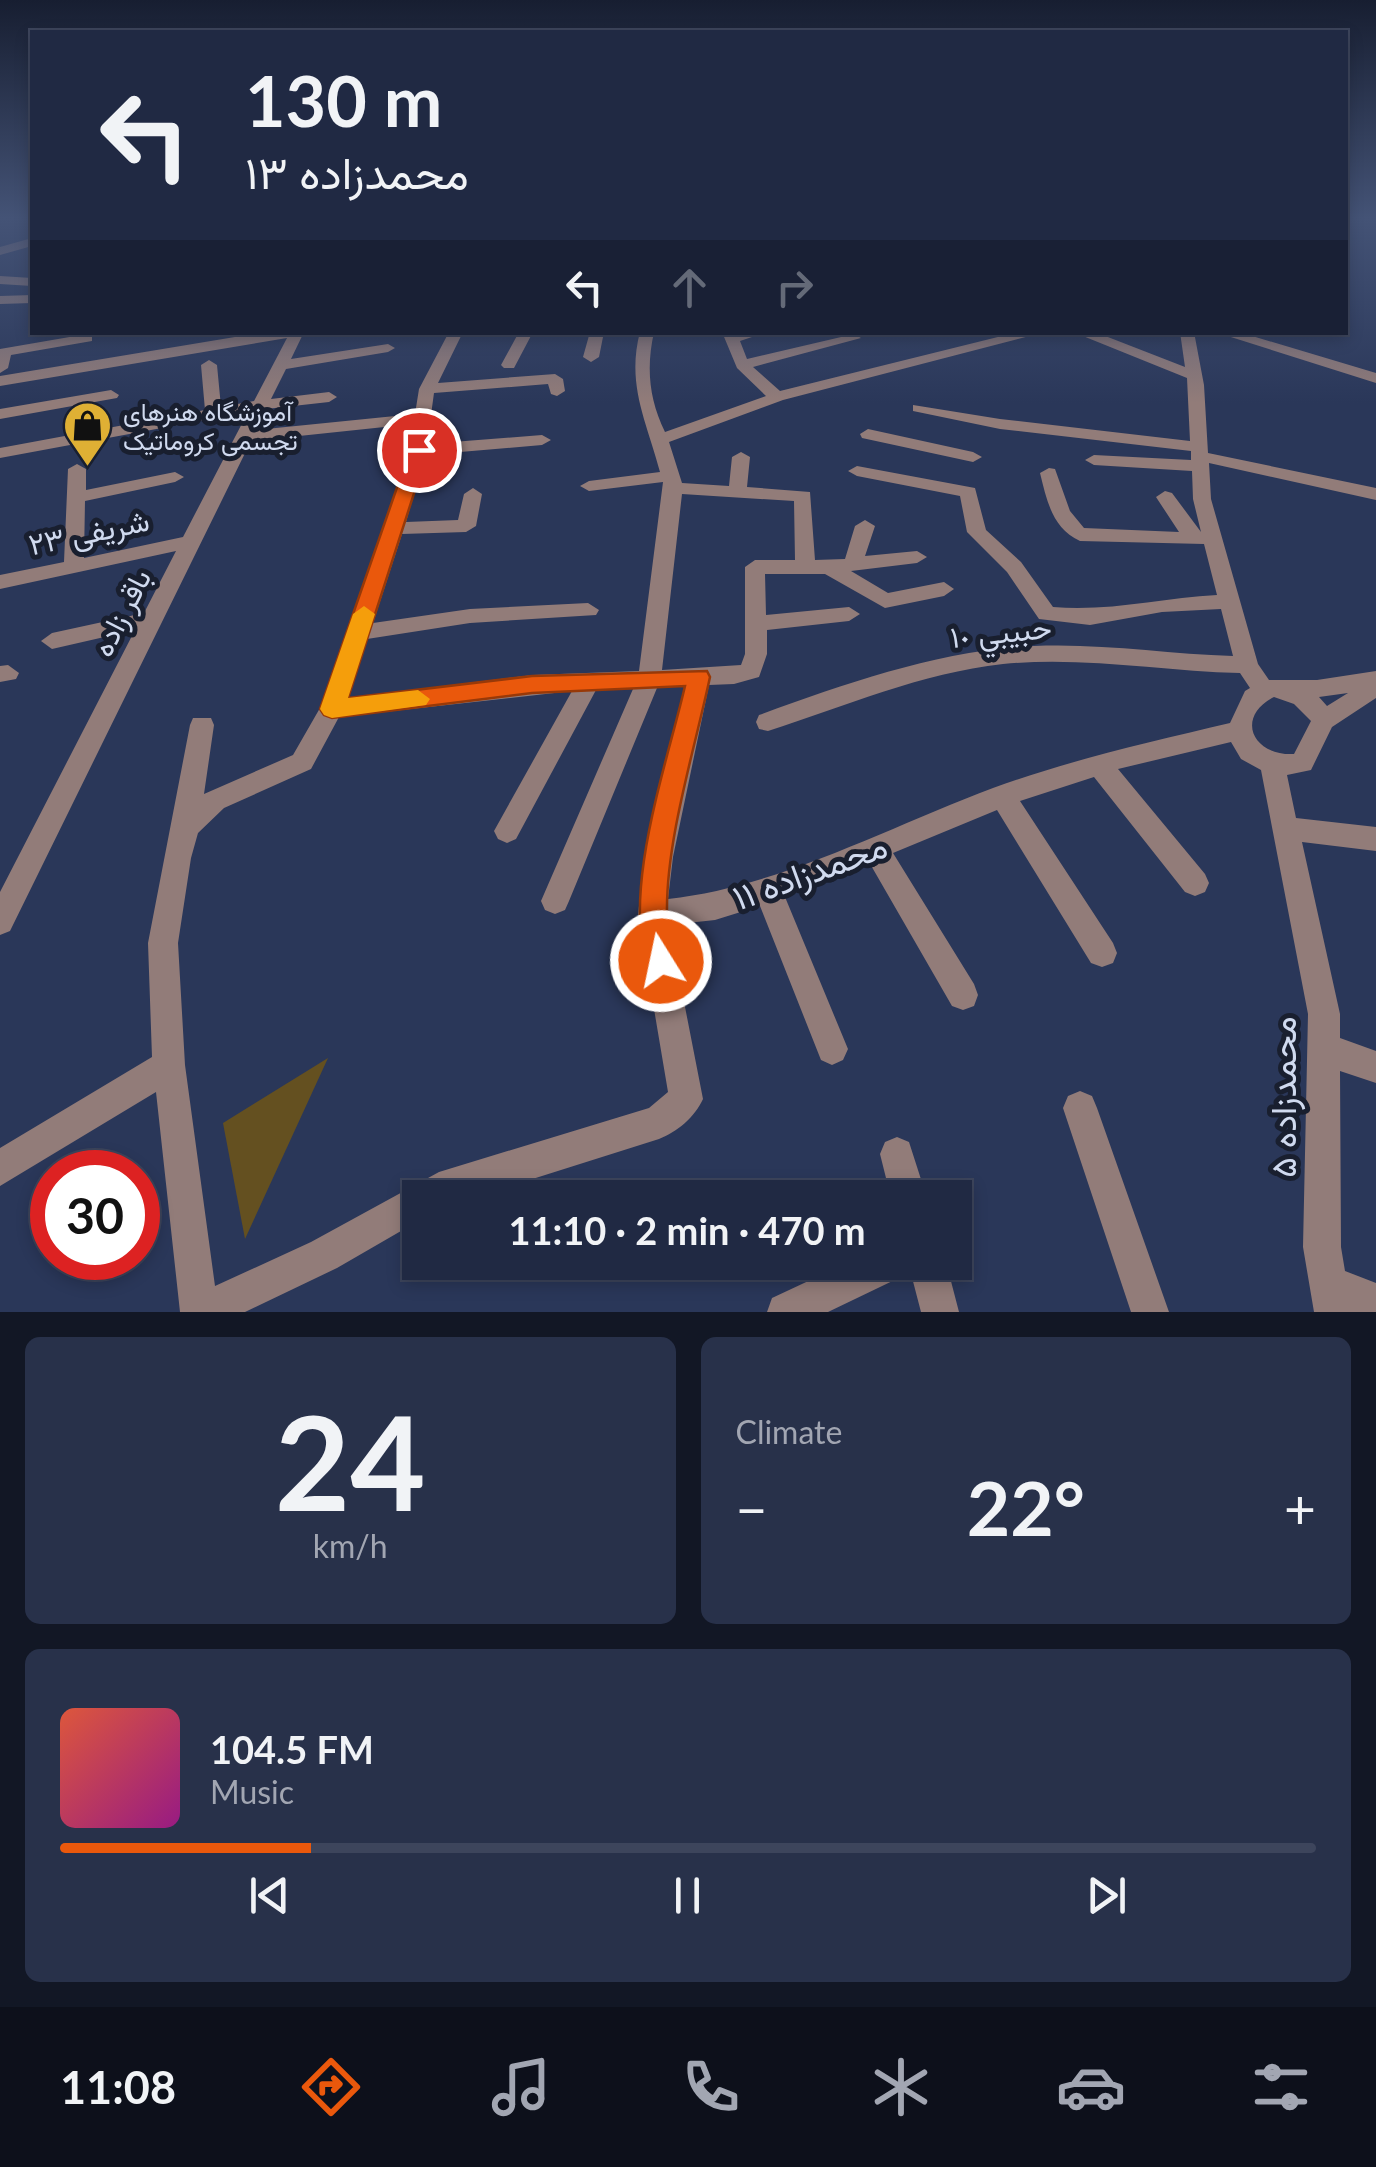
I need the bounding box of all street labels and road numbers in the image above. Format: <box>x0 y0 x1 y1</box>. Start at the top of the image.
street label: شریفی ۲۳ <box>25 501 152 563</box>
street label: باقر زاده <box>83 562 159 663</box>
street label: حبيبي ١٠ <box>948 608 1054 662</box>
street label: محمدزاده ۱۱ <box>726 823 893 920</box>
street label: محمدزاده ۵ <box>1261 1016 1306 1178</box>

